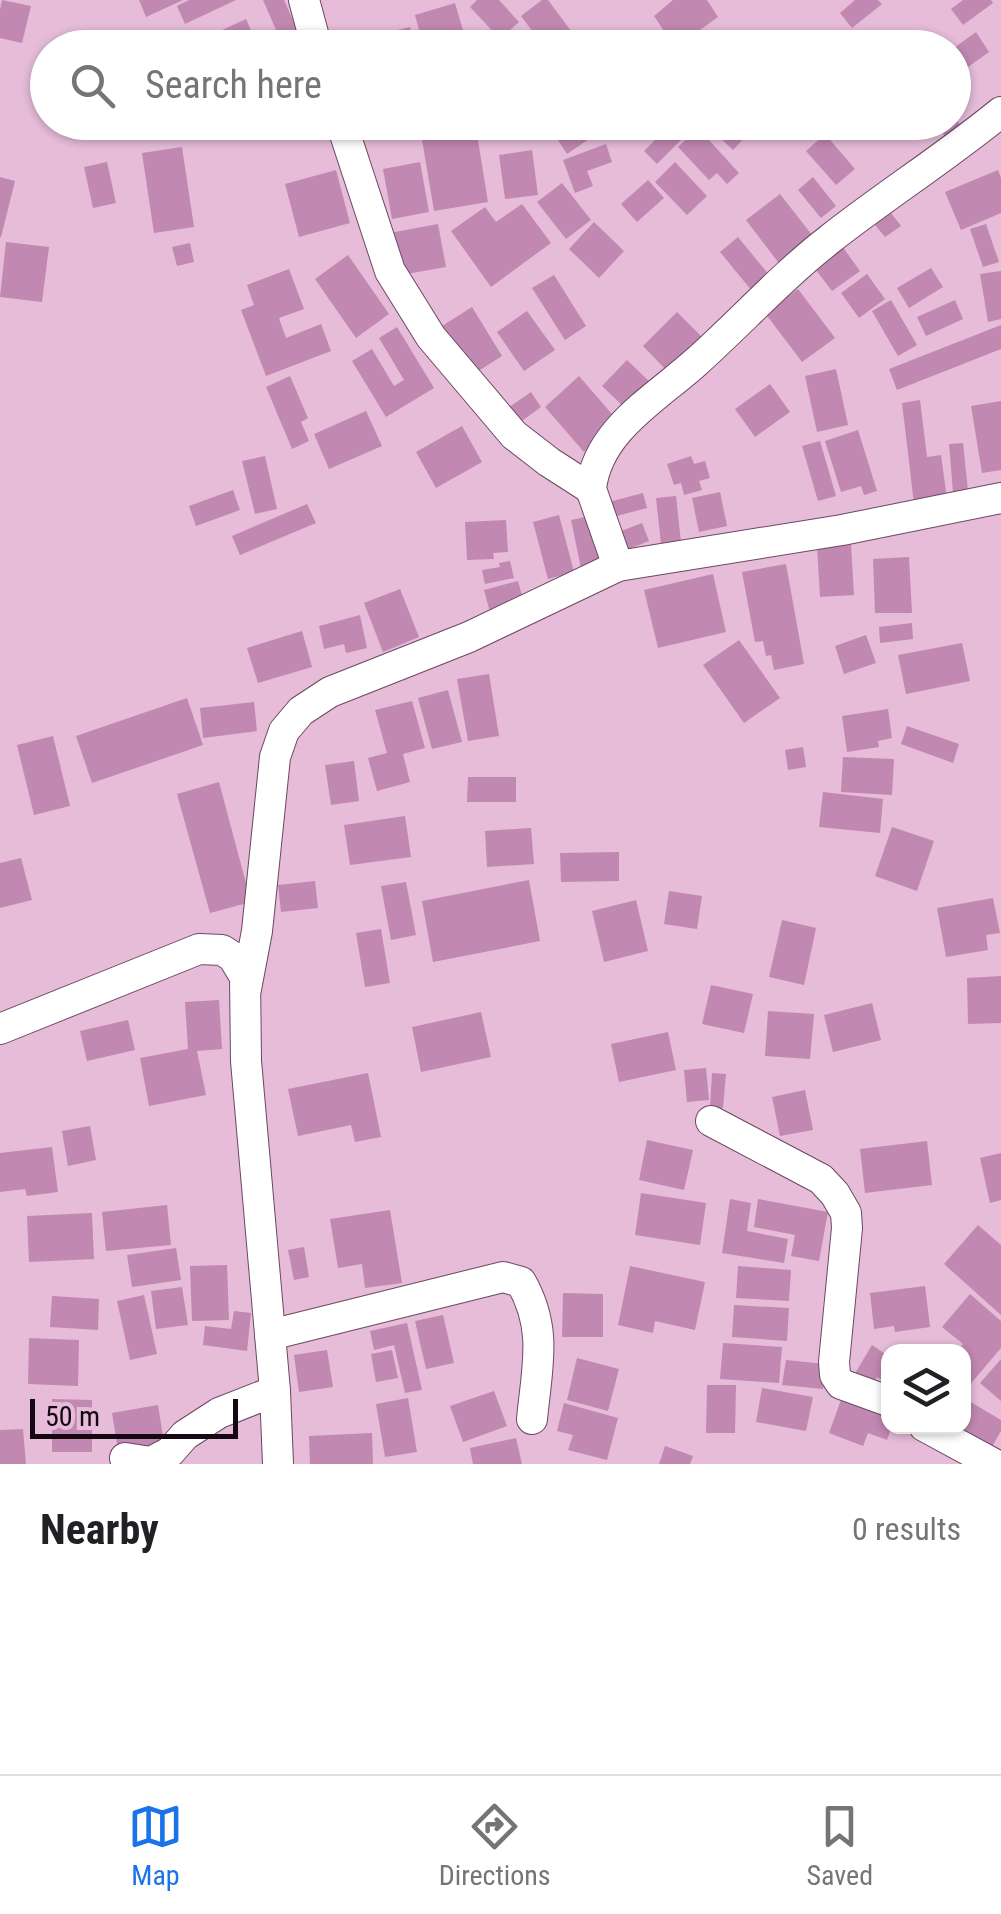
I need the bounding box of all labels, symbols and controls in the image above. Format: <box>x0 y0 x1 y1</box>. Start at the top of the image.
search box <box>30 30 971 140</box>
icon: search <box>65 58 120 113</box>
text: Search here <box>145 63 322 107</box>
map controls <box>881 1344 971 1434</box>
button: layers <box>881 1344 971 1434</box>
scale bar <box>30 1394 238 1438</box>
text: 50 m <box>45 1400 100 1433</box>
text: Nearby <box>40 1505 159 1554</box>
text: 0 results <box>852 1510 961 1548</box>
tab: Map <box>128 1799 183 1892</box>
tab: Directions <box>439 1799 551 1892</box>
tab: Saved <box>806 1799 873 1892</box>

